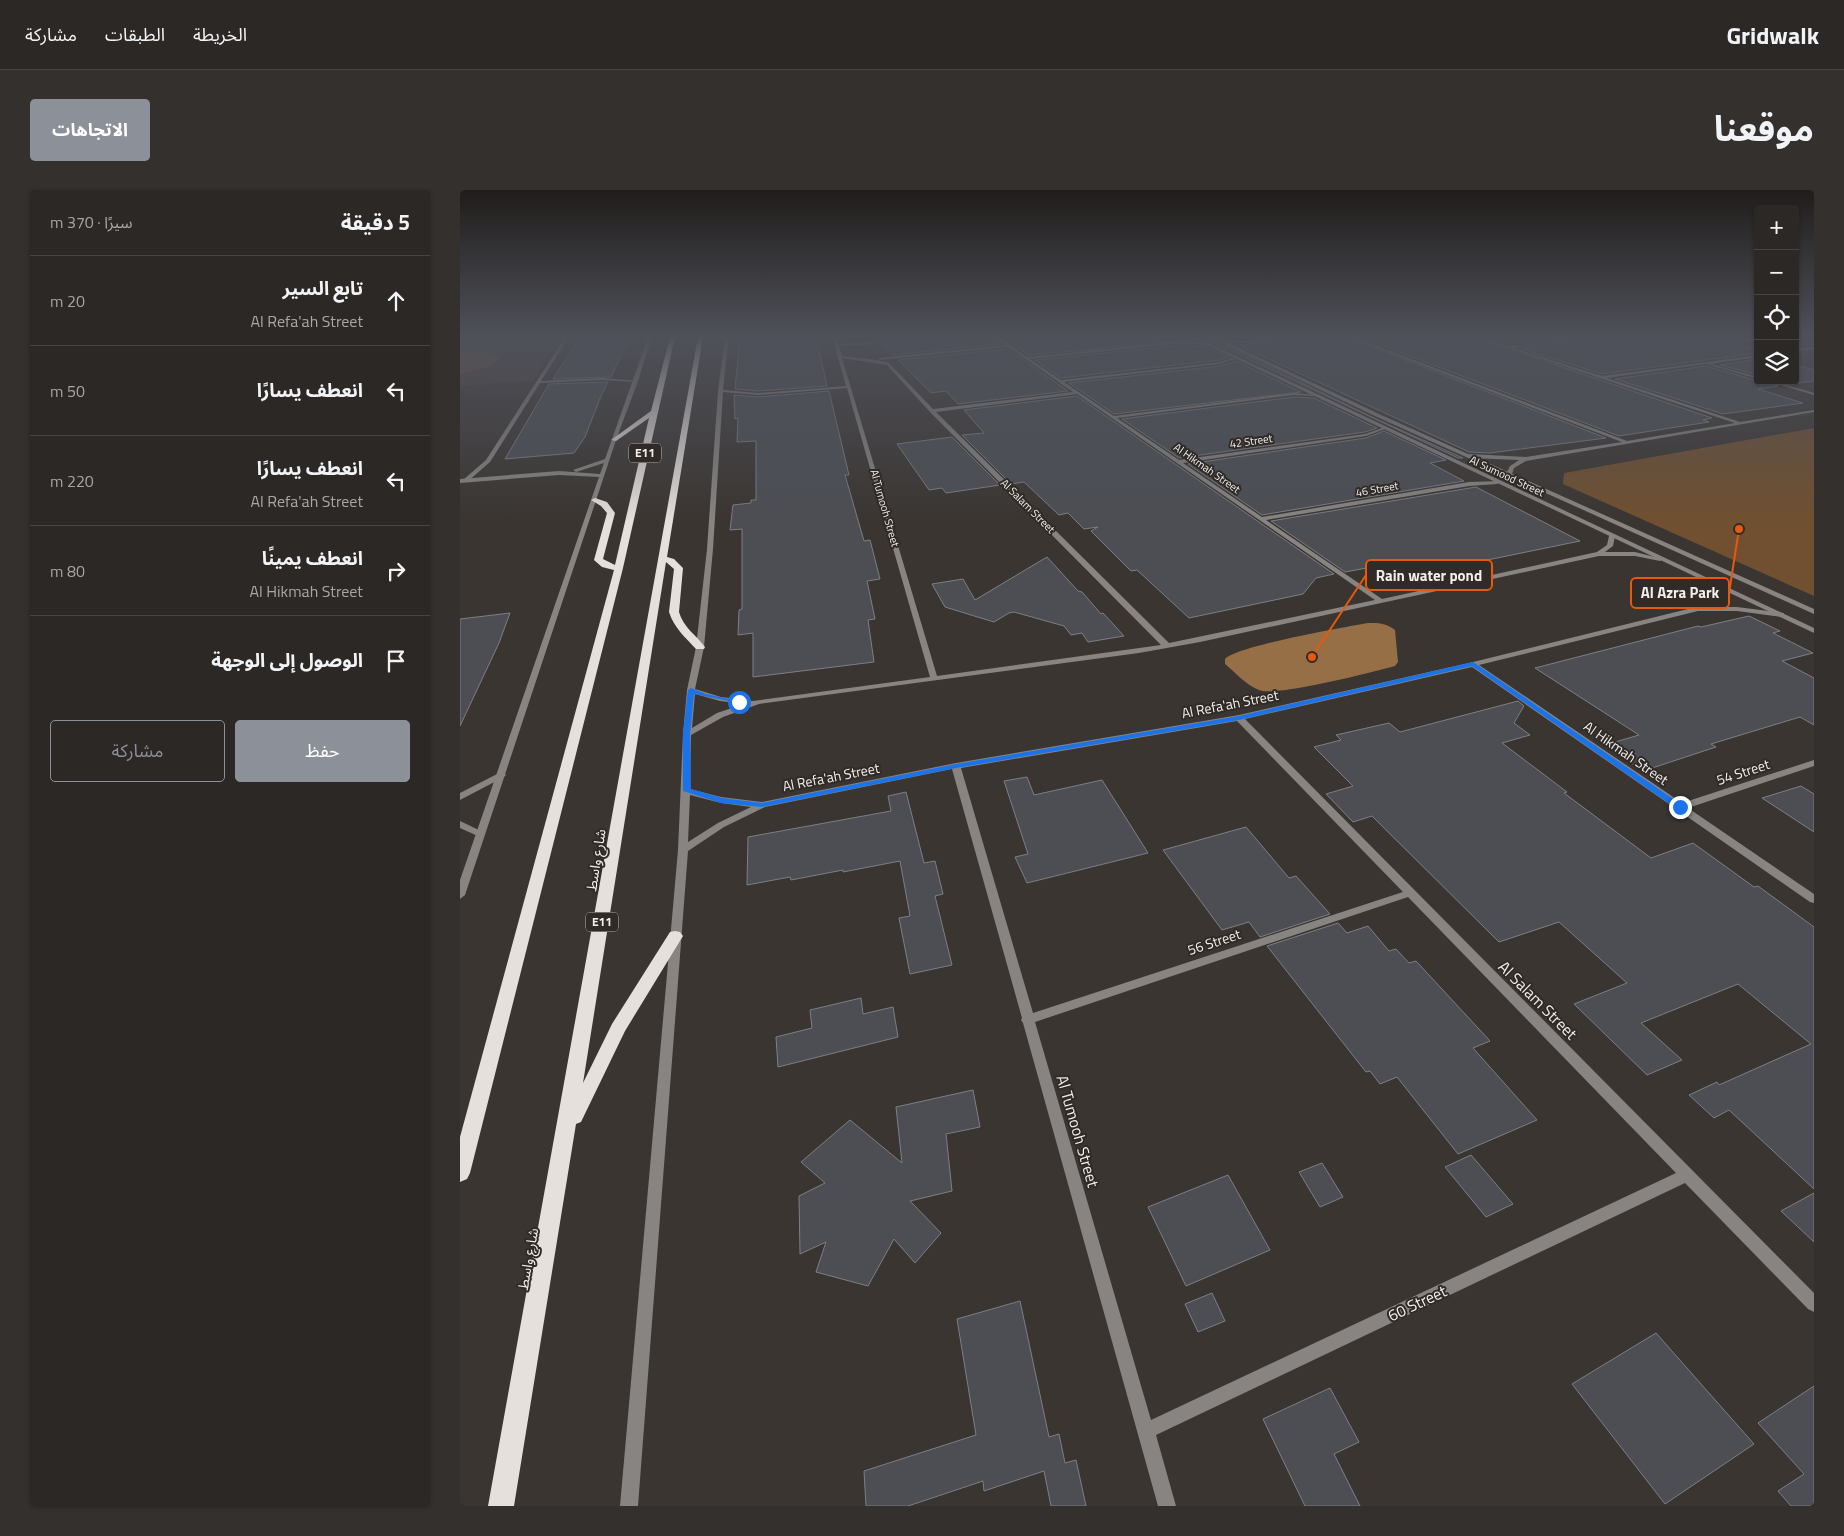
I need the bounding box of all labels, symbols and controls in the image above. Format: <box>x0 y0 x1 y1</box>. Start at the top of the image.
text: Gridwalk <box>1726 17 1819 53</box>
text: مشاركة <box>25 21 77 48</box>
text: الطبقات <box>105 21 165 48</box>
text: الخريطة <box>193 21 247 48</box>
button: الاتجاهات <box>30 99 150 161</box>
text: موقعنا <box>1714 101 1814 155</box>
map controls <box>1754 205 1799 385</box>
button: + <box>1754 205 1799 250</box>
text: 5 دقيقة <box>341 206 410 238</box>
text: سيرًا · 370 m <box>50 210 133 234</box>
button: − <box>1754 250 1799 295</box>
text: تابع السير <box>283 273 363 302</box>
icon: ahead <box>382 287 410 315</box>
text: 20 m <box>50 289 85 313</box>
button: locate <box>1754 295 1799 340</box>
text: Al Refa'ah Street <box>251 309 363 333</box>
button: layers <box>1754 340 1799 385</box>
text: انعطف يسارًا <box>257 375 363 404</box>
icon: left <box>382 377 410 405</box>
text: 50 m <box>50 379 85 403</box>
street label: 42 Street <box>1229 430 1274 452</box>
street label: Al Hikmah Street <box>1170 439 1244 497</box>
road number: E11 <box>629 444 661 462</box>
street label: Al Sumood Street <box>1467 452 1547 500</box>
text: انعطف يسارًا <box>257 453 363 482</box>
icon: left <box>382 467 410 495</box>
street label: Al Tumooh Street <box>866 467 904 549</box>
text: 220 m <box>50 469 94 493</box>
street label: Al Salam Street <box>997 475 1059 537</box>
street label: 46 Street <box>1354 477 1400 501</box>
text: Al Refa'ah Street <box>251 489 363 513</box>
text: انعطف يمينًا <box>262 543 363 572</box>
icon: right <box>382 557 410 585</box>
text: 80 m <box>50 559 85 583</box>
callout: Rain water pond <box>1366 560 1492 590</box>
text: Rain water pond <box>1376 564 1482 587</box>
callout: Al Azra Park <box>1631 578 1729 608</box>
text: Al Hikmah Street <box>250 579 363 603</box>
text: Al Azra Park <box>1641 581 1720 604</box>
text: الوصول إلى الوجهة <box>211 645 363 674</box>
icon: arrive <box>382 647 410 675</box>
street label: Al Refa'ah Street <box>1180 684 1280 723</box>
route start <box>728 691 751 714</box>
street label: Al Hikmah Street <box>1580 716 1673 790</box>
button: مشاركة <box>50 720 225 782</box>
button: حفظ <box>235 720 410 782</box>
street label: 54 Street <box>1714 753 1772 790</box>
street label: Al Refa'ah Street <box>781 757 881 796</box>
route end <box>1669 796 1692 819</box>
street label: شارع واسط <box>580 827 612 893</box>
road number: E11 <box>586 912 618 932</box>
street label: 56 Street <box>1185 923 1243 960</box>
street label: Al Salam Street <box>1493 955 1583 1045</box>
street label: Al Tumooh Street <box>1050 1072 1106 1190</box>
street label: شارع واسط <box>512 1226 544 1292</box>
street label: 60 Street <box>1384 1279 1451 1327</box>

